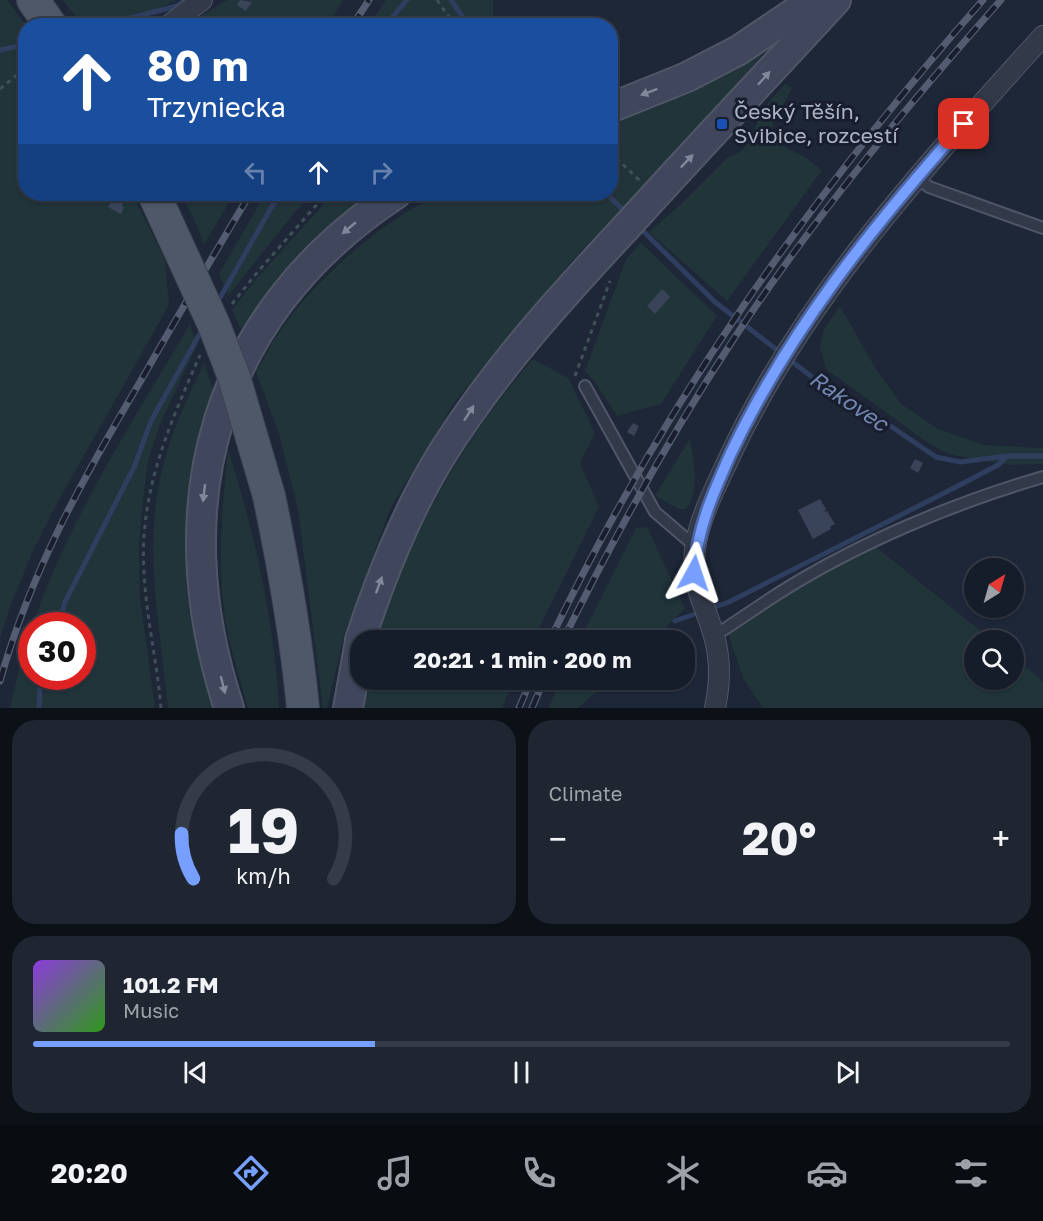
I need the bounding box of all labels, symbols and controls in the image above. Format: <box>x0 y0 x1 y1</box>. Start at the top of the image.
text: 80 m <box>147 40 248 90</box>
icon: ahead <box>48 42 126 120</box>
one-way arrow <box>757 71 770 86</box>
one-way arrow <box>639 88 657 98</box>
text: Trzyniecka <box>147 91 286 123</box>
place label: Český Těšín, Svibice, rozcestí <box>734 98 899 148</box>
pin <box>938 98 989 149</box>
icon: arrive <box>947 107 980 140</box>
marker: Český Těšín, Svibice, rozcestí <box>715 117 729 131</box>
one-way arrow <box>679 155 693 169</box>
icon: left <box>239 156 272 189</box>
icon: ahead <box>302 156 335 189</box>
icon: right <box>365 156 398 189</box>
one-way arrow <box>341 221 356 233</box>
water label: Rakovec <box>805 365 895 438</box>
one-way arrow <box>463 405 475 421</box>
one-way arrow <box>199 483 209 502</box>
position arrow <box>662 541 726 605</box>
north arrow <box>964 558 1024 618</box>
map controls <box>964 558 1024 690</box>
one-way arrow <box>374 576 384 594</box>
speed limit sign: 30 <box>18 612 96 690</box>
button: search <box>964 630 1024 690</box>
text: 20:21 · 1 min · 200 m <box>414 646 631 673</box>
one-way arrow <box>218 676 228 695</box>
text: Climate <box>549 781 622 805</box>
text: 19 <box>228 792 300 867</box>
text: 20° <box>742 811 816 865</box>
text: − <box>549 819 567 858</box>
text: + <box>992 819 1010 858</box>
text: km/h <box>236 863 291 889</box>
text: 101.2 FM <box>123 971 219 998</box>
text: Music <box>123 998 179 1022</box>
icon: previous <box>179 1056 212 1089</box>
icon: pause <box>505 1056 538 1089</box>
icon: next <box>831 1056 864 1089</box>
icon: directions <box>230 1152 272 1194</box>
icon: music <box>374 1152 416 1194</box>
icon: phone <box>518 1152 560 1194</box>
icon: climate <box>662 1152 704 1194</box>
icon: car <box>806 1152 848 1194</box>
icon: filters <box>950 1152 992 1194</box>
text: 20:20 <box>51 1157 128 1189</box>

